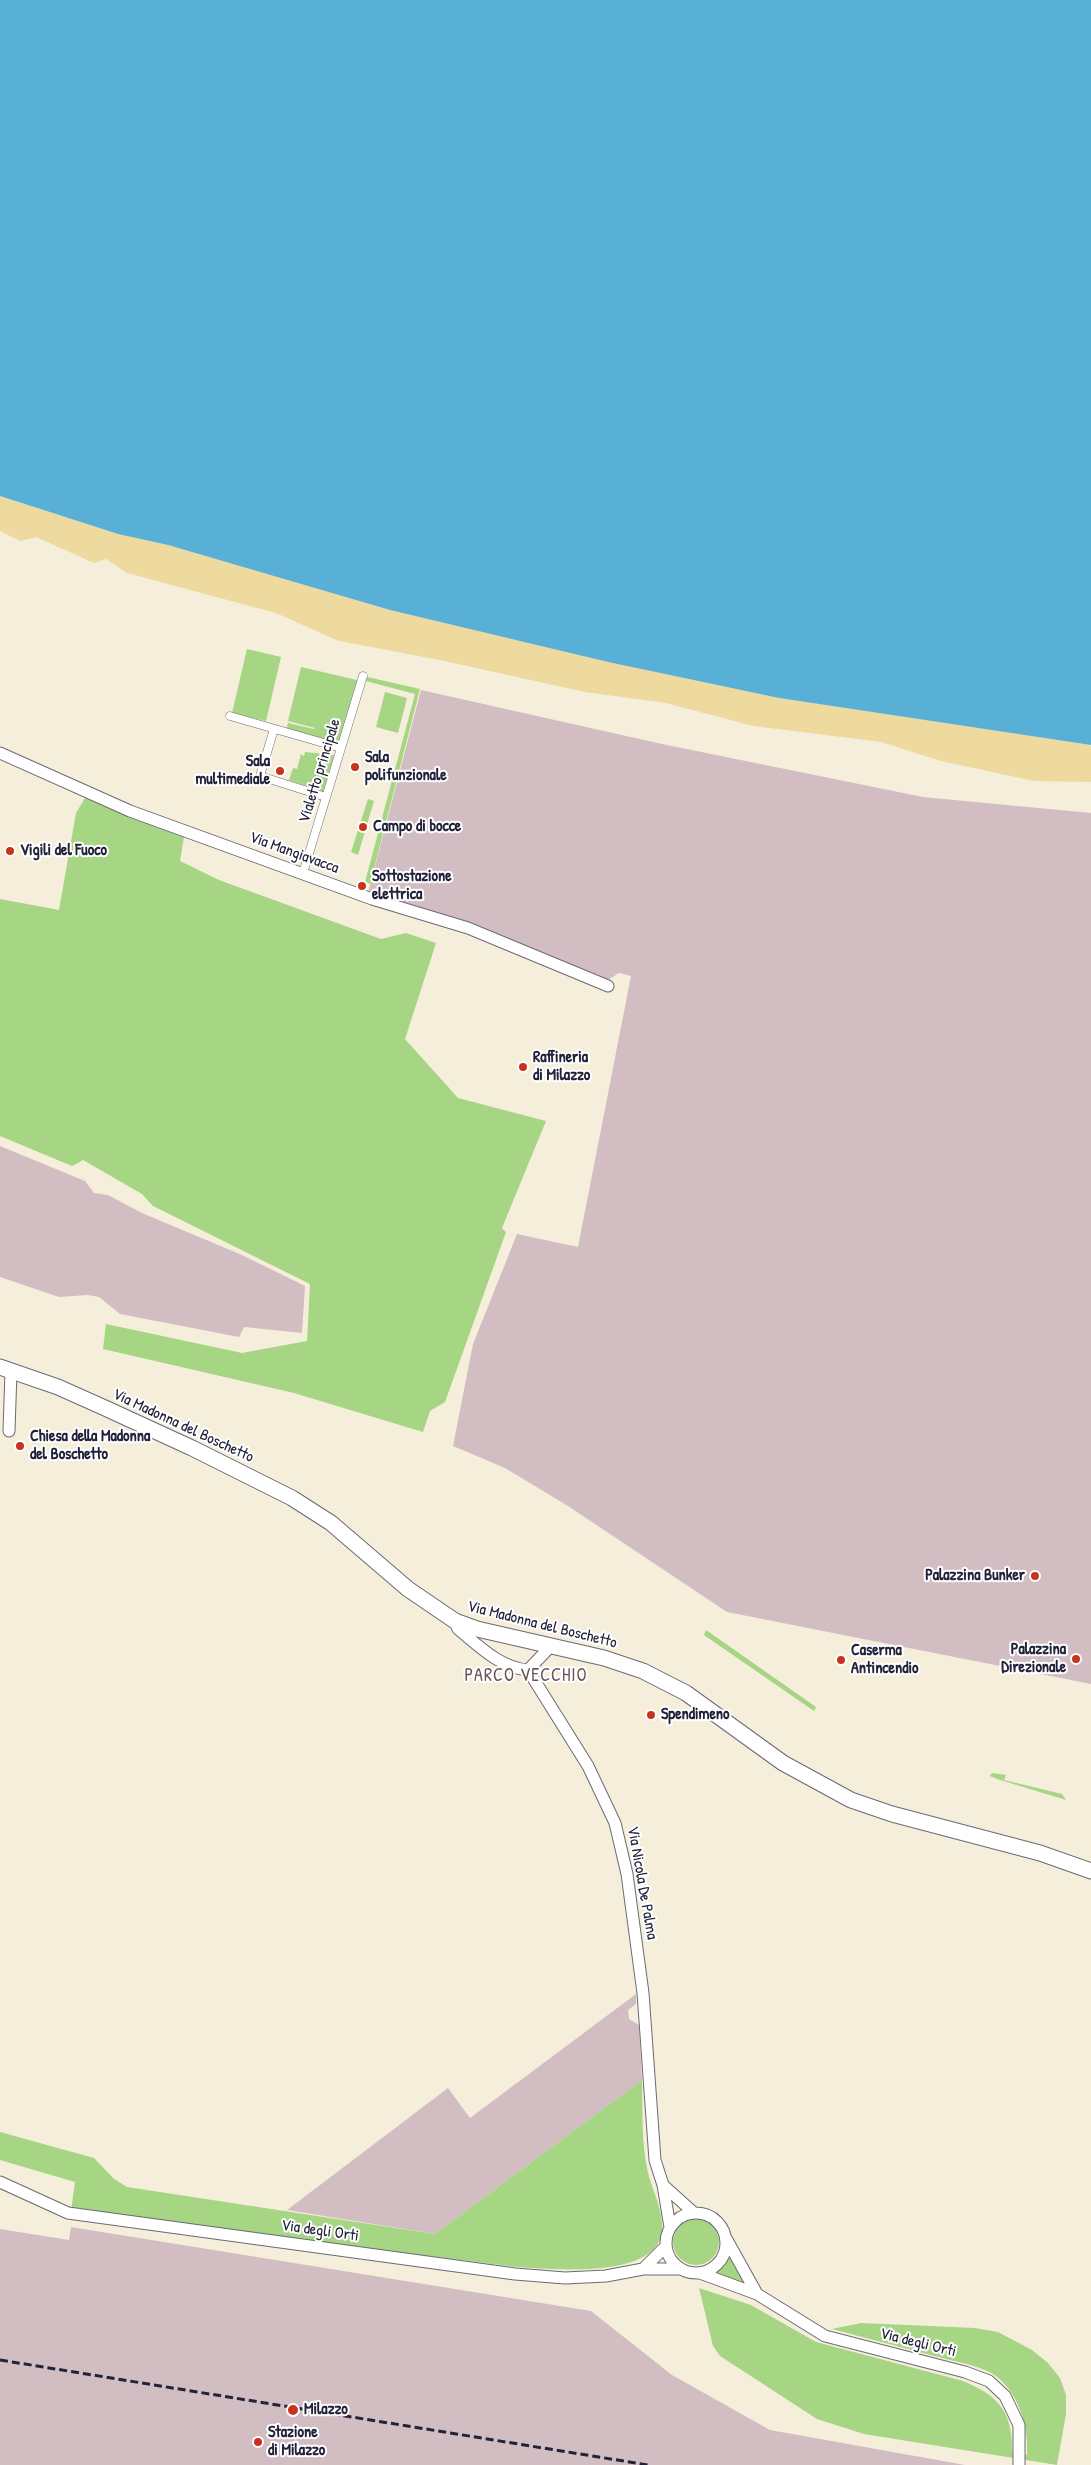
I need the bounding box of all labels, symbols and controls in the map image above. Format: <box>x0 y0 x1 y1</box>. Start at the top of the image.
street label: Vialetto principale <box>295 717 345 825</box>
place label: Sala polifunzionale <box>365 748 447 786</box>
place label: Sala multimediale <box>195 752 270 790</box>
marker: Sala polifunzionale <box>349 761 361 773</box>
marker: Sala multimediale <box>274 765 286 777</box>
place label: Campo di bocce <box>373 817 461 837</box>
marker: Campo di bocce <box>357 821 369 833</box>
street label: Via Mangiavacca <box>247 828 341 878</box>
place label: Vigili del Fuoco <box>20 841 107 861</box>
marker: Vigili del Fuoco <box>4 845 16 857</box>
place label: Sottostazione elettrica <box>372 867 452 905</box>
marker: Sottostazione elettrica <box>356 880 368 892</box>
place label: Raffineria di Milazzo <box>533 1048 590 1086</box>
marker: Raffineria di Milazzo <box>517 1061 529 1073</box>
street label: Via Madonna del Boschetto <box>109 1385 257 1467</box>
place label: Chiesa della Madonna del Boschetto <box>30 1427 150 1465</box>
marker: Chiesa della Madonna del Boschetto <box>14 1440 26 1452</box>
place label: Palazzina Bunker <box>925 1566 1025 1586</box>
marker: Palazzina Bunker <box>1029 1570 1041 1582</box>
street label: Via Madonna del Boschetto <box>465 1597 619 1653</box>
place label: Palazzina Direzionale <box>1001 1640 1066 1678</box>
place label: Caserma Antincendio <box>851 1641 918 1679</box>
marker: Palazzina Direzionale <box>1070 1653 1082 1665</box>
marker: Caserma Antincendio <box>835 1654 847 1666</box>
district label: PARCO VECCHIO <box>463 1665 589 1687</box>
place label: Spendimeno <box>661 1705 730 1725</box>
marker: Spendimeno <box>645 1709 657 1721</box>
street label: Via Nicola De Palma <box>623 1825 661 1941</box>
street label: Via degli Orti <box>280 2216 360 2246</box>
street label: Via degli Orti <box>878 2324 958 2362</box>
place label: Milazzo <box>304 2400 348 2420</box>
marker: Milazzo <box>286 2403 300 2417</box>
place label: Stazione di Milazzo <box>268 2423 325 2461</box>
marker: Stazione di Milazzo <box>252 2436 264 2448</box>

